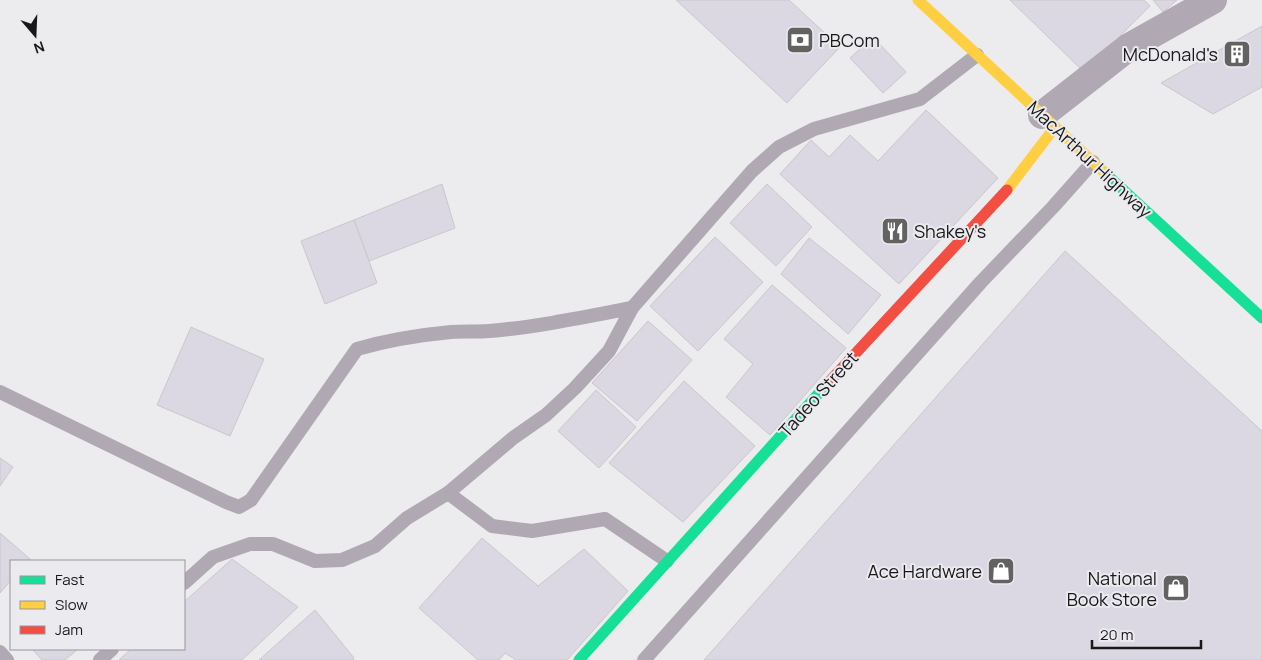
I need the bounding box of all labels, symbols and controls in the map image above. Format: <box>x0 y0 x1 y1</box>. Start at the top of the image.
north arrow <box>10 10 60 60</box>
bank icon: PBCom <box>785 25 815 55</box>
place label: PBCom <box>819 28 880 52</box>
text: N <box>32 37 47 58</box>
building icon: McDonald's <box>1222 39 1252 69</box>
place label: McDonald's <box>1123 42 1218 66</box>
street label: MacArthur Highway <box>1023 95 1158 223</box>
restaurant icon: Shakey's <box>880 216 910 246</box>
place label: Shakey's <box>914 219 986 243</box>
street label: Tadeo Street <box>773 346 863 442</box>
shop icon: Ace Hardware <box>986 556 1016 586</box>
place label: Ace Hardware <box>867 559 982 583</box>
legend <box>10 560 185 650</box>
place label: National Book Store <box>1067 566 1157 611</box>
text: Fast <box>55 569 84 590</box>
shop icon: National Book Store <box>1161 573 1191 603</box>
text: Slow <box>55 594 88 615</box>
scale bar <box>1092 618 1201 650</box>
text: Jam <box>55 619 83 640</box>
text: 20 m <box>1100 624 1133 645</box>

